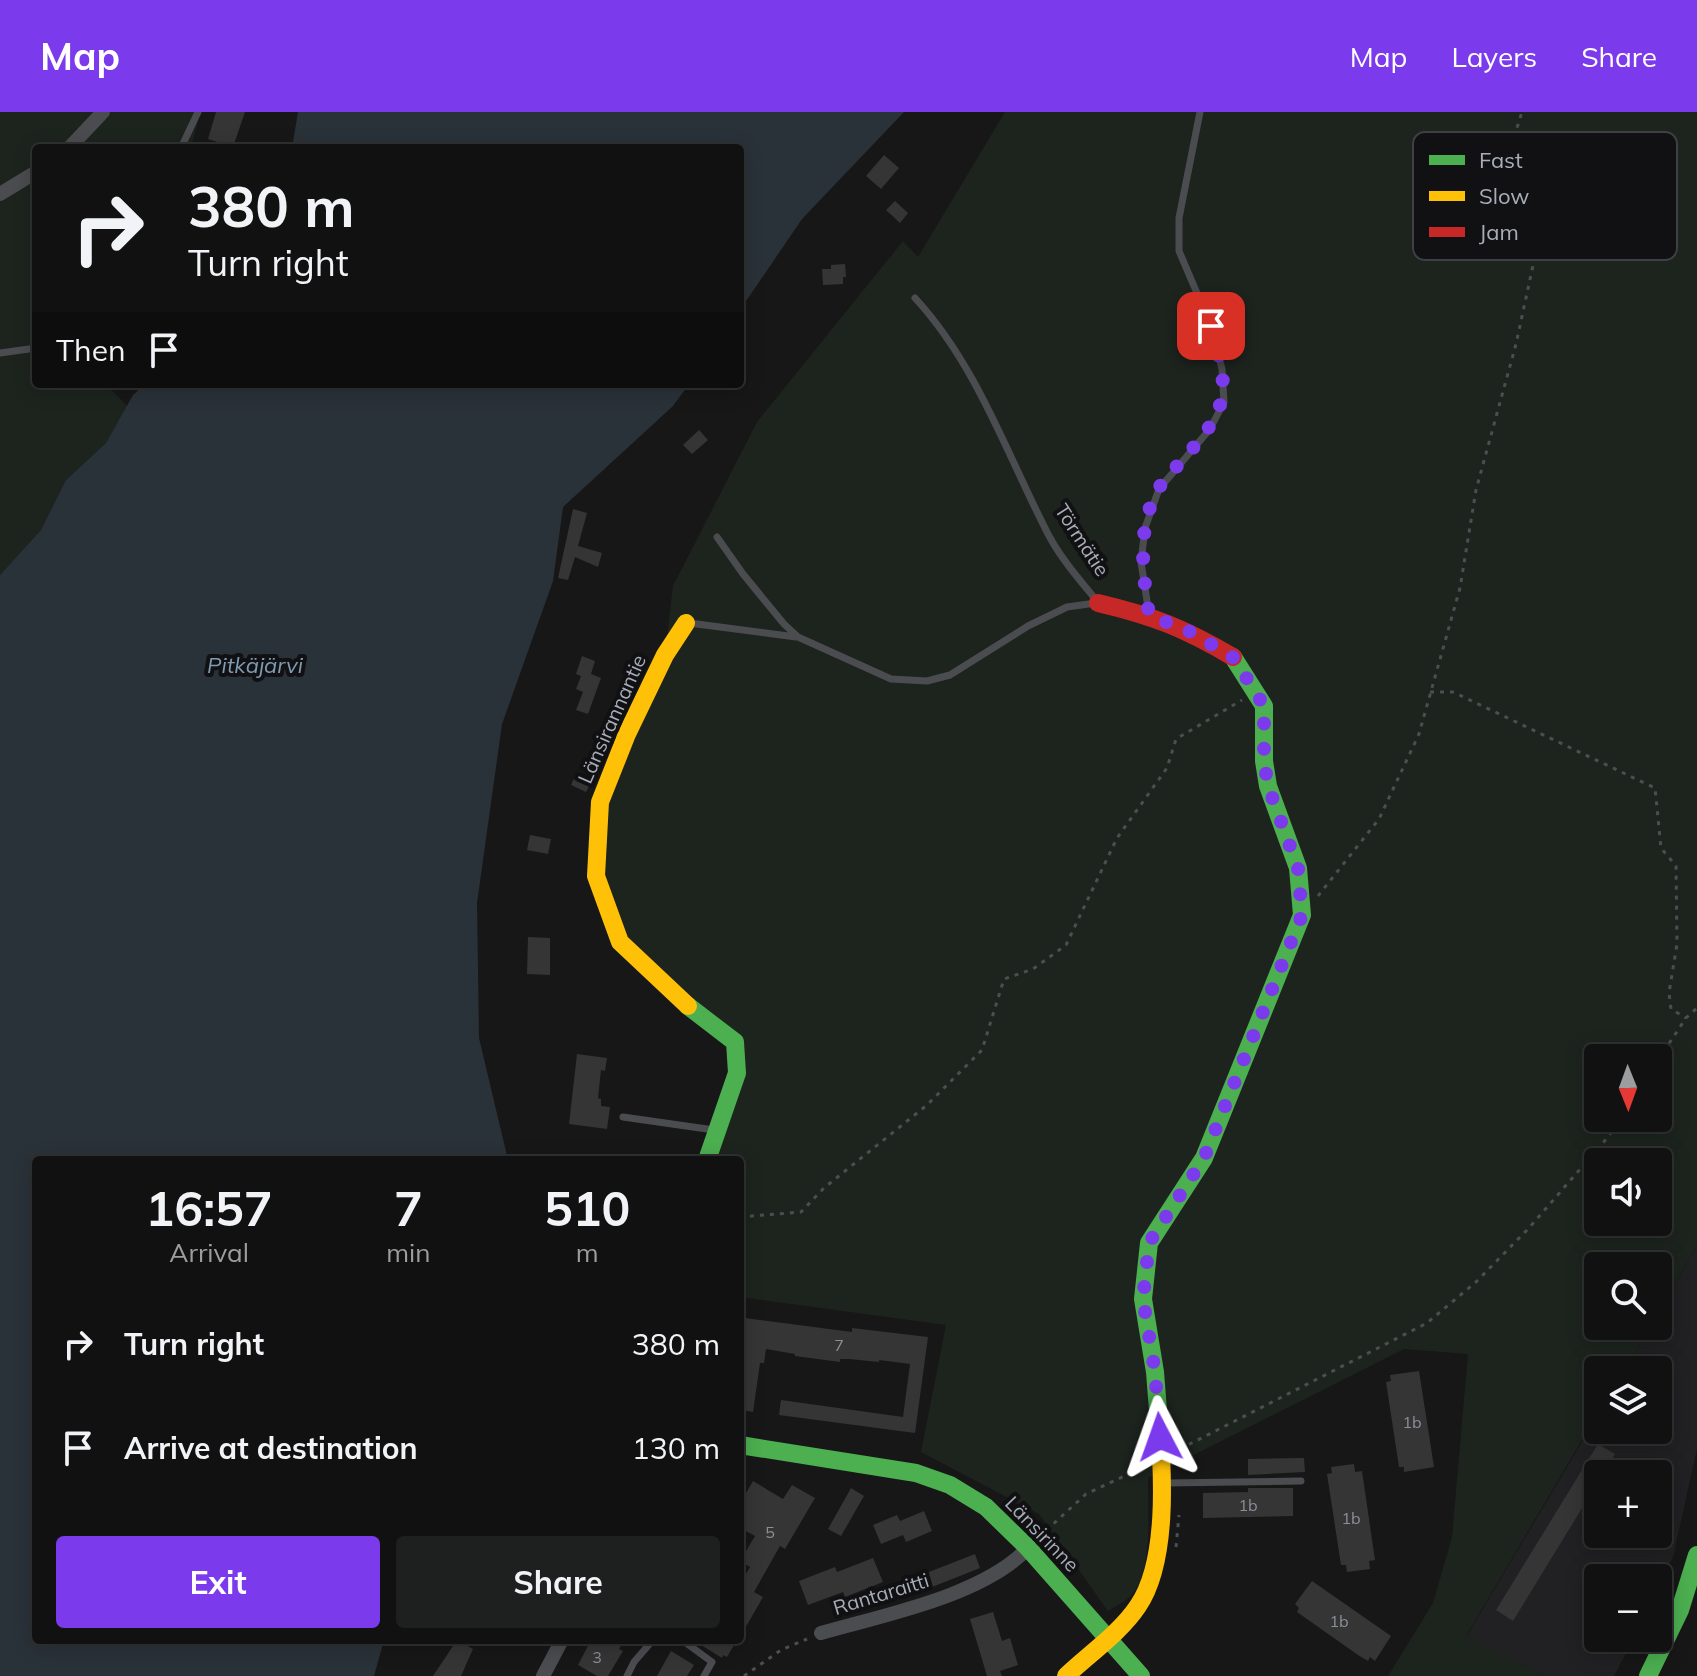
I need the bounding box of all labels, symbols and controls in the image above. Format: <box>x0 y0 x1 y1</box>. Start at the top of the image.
text: Map <box>40 32 120 80</box>
text: Map <box>1350 39 1407 74</box>
text: Layers <box>1451 39 1537 74</box>
text: Share <box>1581 39 1657 74</box>
legend <box>1413 132 1677 260</box>
text: Fast <box>1479 146 1523 174</box>
text: 380 m <box>188 171 355 241</box>
icon: right <box>56 176 160 280</box>
text: Slow <box>1479 182 1529 210</box>
text: Jam <box>1479 218 1519 246</box>
text: Turn right <box>188 240 349 285</box>
pin <box>1177 292 1245 360</box>
icon: arrive <box>1189 304 1233 348</box>
icon: arrive <box>142 328 186 372</box>
text: Then <box>56 331 126 369</box>
street label: Törmätie <box>1050 499 1115 581</box>
water label: Pitkäjärvi <box>207 651 304 679</box>
street label: Länsirannantie <box>572 651 651 787</box>
north arrow <box>1584 1044 1672 1132</box>
map controls <box>1584 1044 1672 1652</box>
button: sound <box>1584 1148 1672 1236</box>
text: 16:57 <box>146 1178 273 1238</box>
text: 7 <box>394 1178 423 1238</box>
text: 510 <box>544 1178 630 1238</box>
text: Arrival <box>169 1236 249 1269</box>
text: min <box>386 1236 430 1269</box>
text: m <box>576 1236 599 1269</box>
button: search <box>1584 1252 1672 1340</box>
icon: right <box>56 1322 100 1366</box>
text: Turn right <box>124 1325 264 1363</box>
text: 380 m <box>632 1325 720 1363</box>
house number: 7 <box>834 1335 844 1355</box>
button: layers <box>1584 1356 1672 1444</box>
position arrow <box>1118 1395 1202 1479</box>
house number: 1b <box>1402 1412 1422 1432</box>
icon: arrive <box>56 1426 100 1470</box>
text: Arrive at destination <box>124 1429 418 1467</box>
text: 130 m <box>632 1429 720 1467</box>
button: + <box>1584 1460 1672 1548</box>
street label: Länsirinne <box>1000 1491 1085 1577</box>
house number: 1b <box>1238 1495 1258 1515</box>
house number: 1b <box>1341 1508 1361 1528</box>
house number: 5 <box>765 1522 775 1542</box>
button: Exit <box>56 1536 380 1628</box>
button: Share <box>396 1536 720 1628</box>
button: − <box>1584 1564 1672 1652</box>
street label: Rantaraitti <box>830 1567 932 1620</box>
house number: 1b <box>1329 1611 1349 1631</box>
house number: 3 <box>592 1647 602 1667</box>

